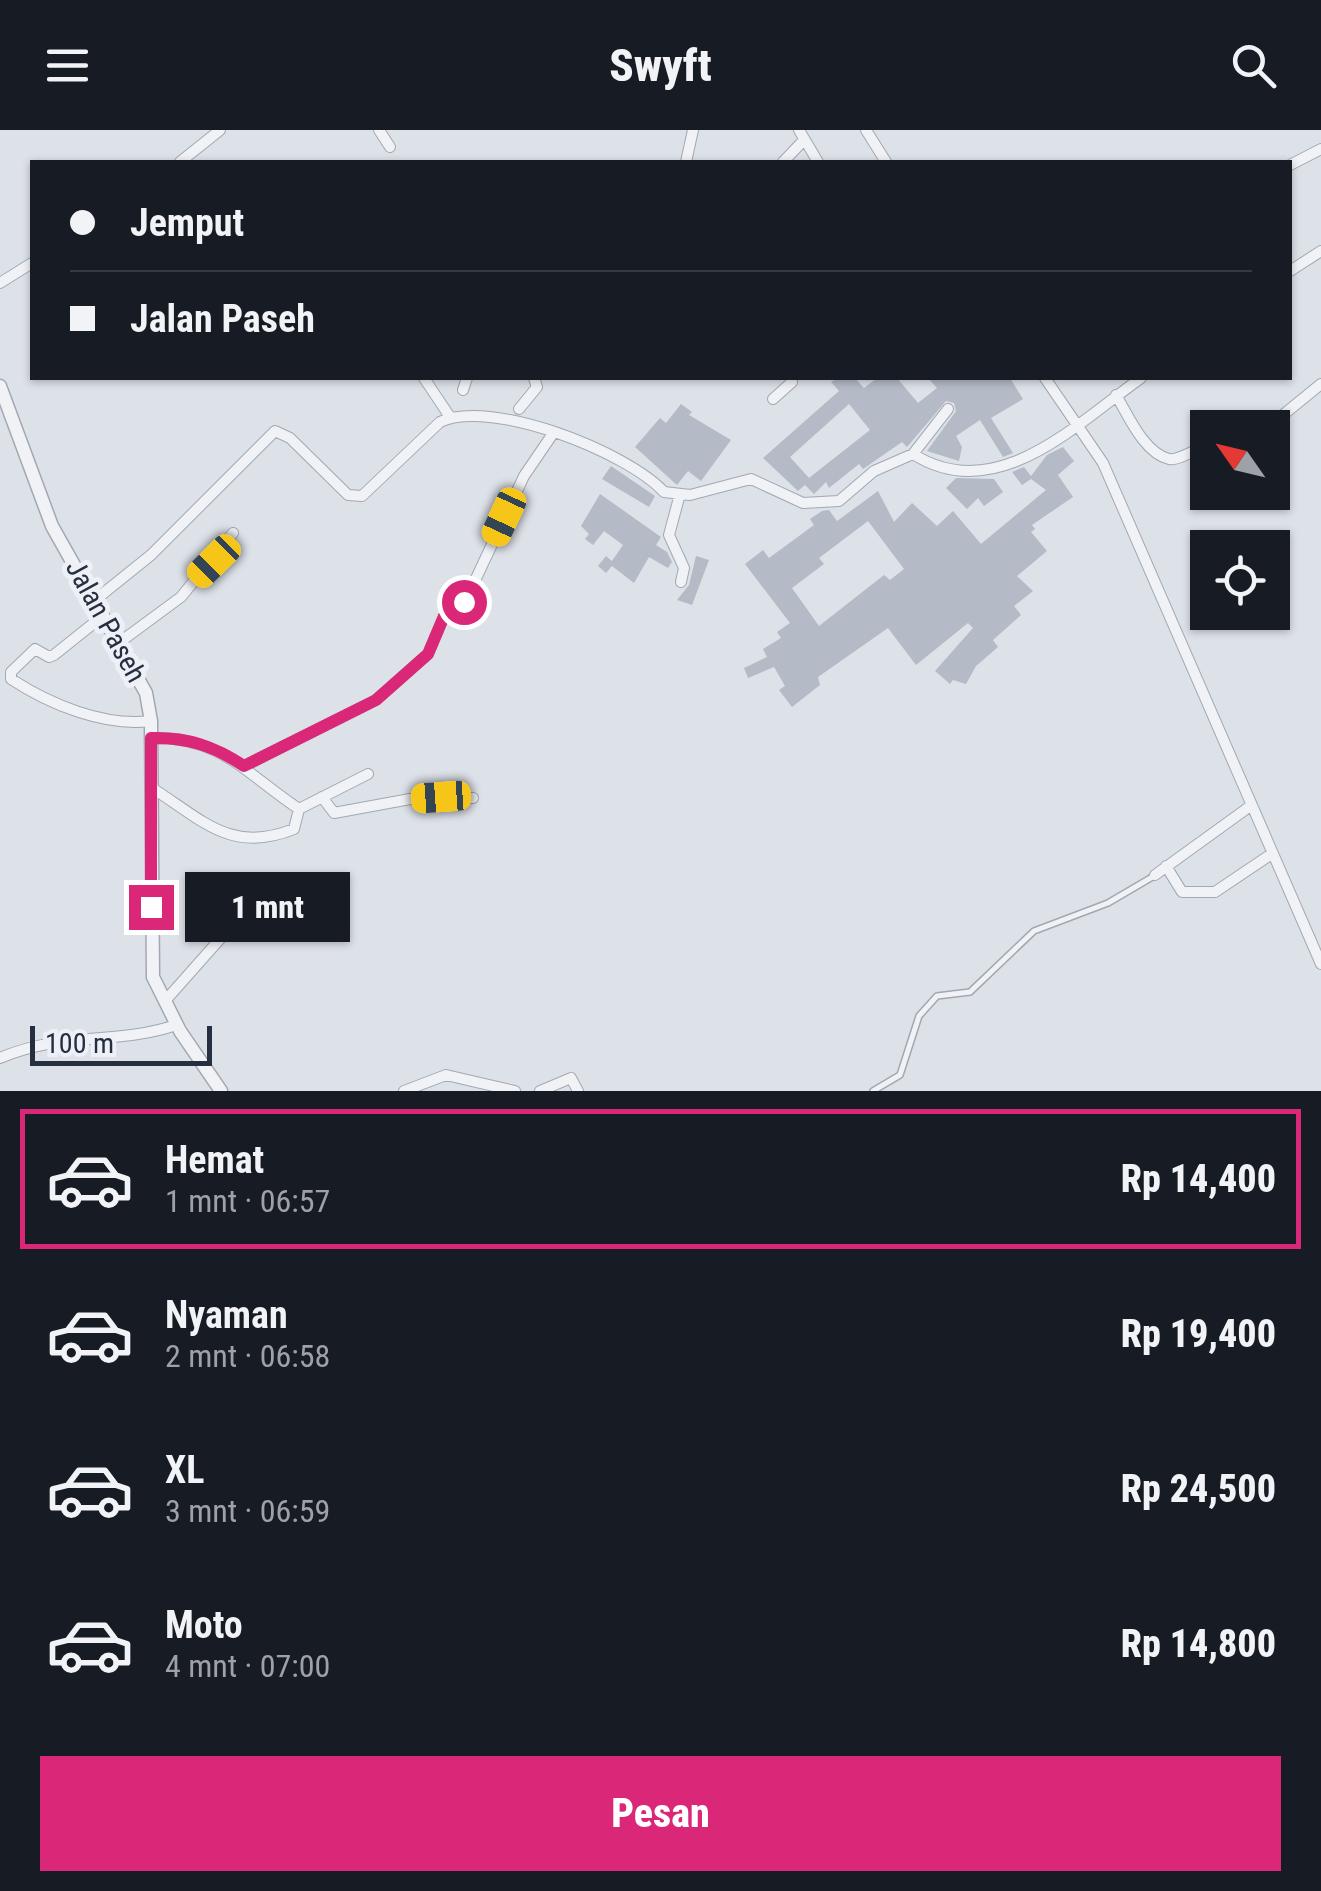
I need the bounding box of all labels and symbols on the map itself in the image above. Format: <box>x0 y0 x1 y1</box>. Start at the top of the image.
north arrow <box>1190 410 1290 510</box>
car <box>478 483 530 551</box>
car <box>182 529 246 593</box>
street label: Jalan Paseh <box>59 554 153 688</box>
route start <box>442 580 487 625</box>
car <box>410 780 472 814</box>
callout: 1 mnt <box>186 872 351 942</box>
route end <box>129 885 174 930</box>
scale bar <box>30 1021 212 1066</box>

